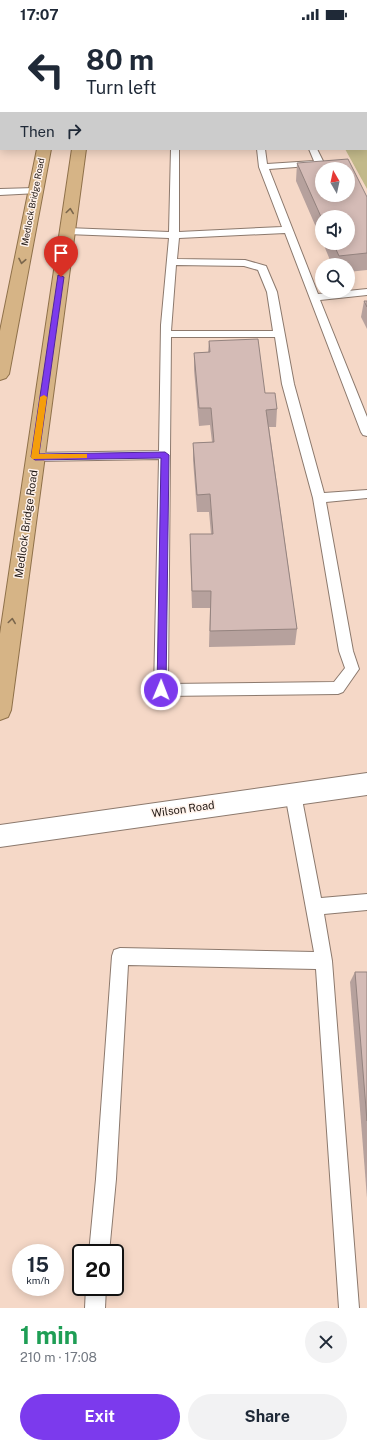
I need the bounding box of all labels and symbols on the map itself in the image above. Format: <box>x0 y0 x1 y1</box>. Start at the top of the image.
street label: Medlock Bridge Road <box>19 157 46 247</box>
north arrow <box>315 162 355 202</box>
one-way arrow <box>65 208 74 214</box>
pin <box>44 236 78 277</box>
one-way arrow <box>18 258 26 264</box>
street label: Medlock Bridge Road <box>12 469 40 579</box>
one-way arrow <box>7 618 16 624</box>
position arrow <box>140 669 182 711</box>
street label: Wilson Road <box>151 799 215 819</box>
speed limit sign: 20 <box>72 1244 124 1296</box>

